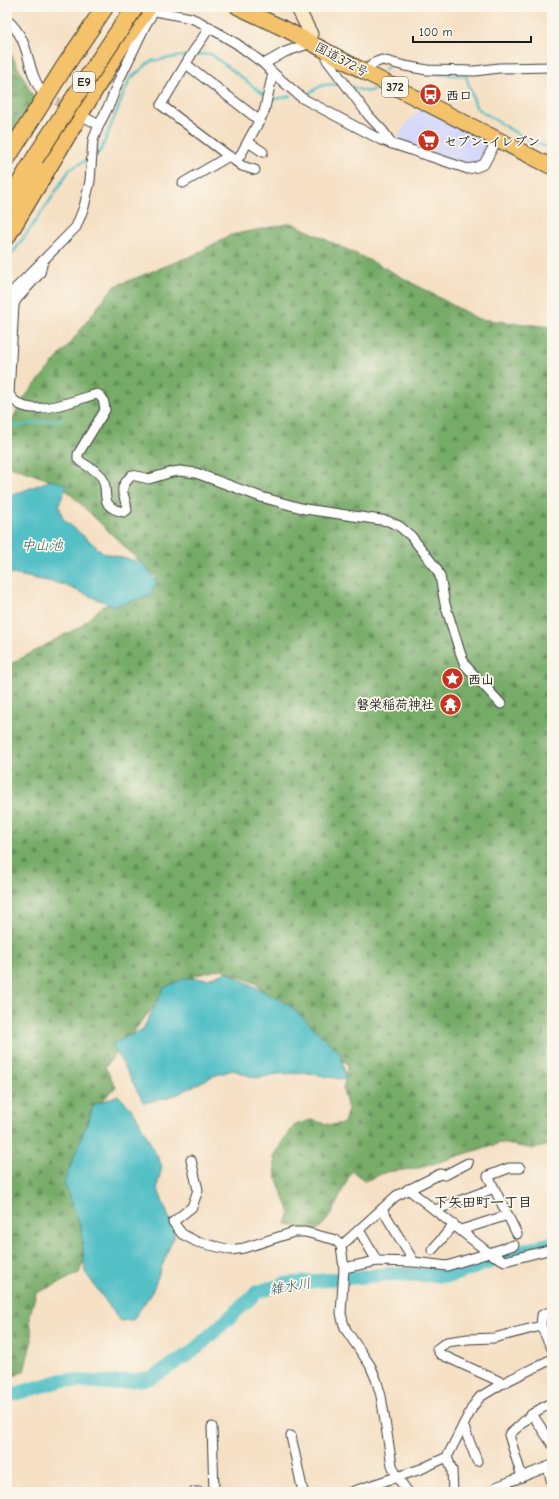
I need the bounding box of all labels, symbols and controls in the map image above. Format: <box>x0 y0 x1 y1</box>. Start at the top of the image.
scale bar <box>413 18 531 44</box>
text: 100 m <box>419 25 452 39</box>
street label: 国道372号 <box>312 39 371 80</box>
road number: E9 <box>73 72 95 92</box>
road number: 372 <box>382 77 408 97</box>
bus stop icon: 西口 <box>418 82 444 108</box>
place label: 西口 <box>446 88 472 103</box>
supermarket icon: セブン-イレブン <box>416 128 442 154</box>
place label: セブン-イレブン <box>444 134 540 149</box>
water label: 中山池 <box>21 537 64 554</box>
place icon: 西山 <box>440 666 466 692</box>
place label: 西山 <box>468 672 494 687</box>
temple icon: 磐栄稲荷神社 <box>437 691 463 717</box>
place label: 磐栄稲荷神社 <box>356 697 434 712</box>
district label: 下矢田町一丁目 <box>434 1194 532 1211</box>
water label: 雑水川 <box>268 1274 312 1299</box>

